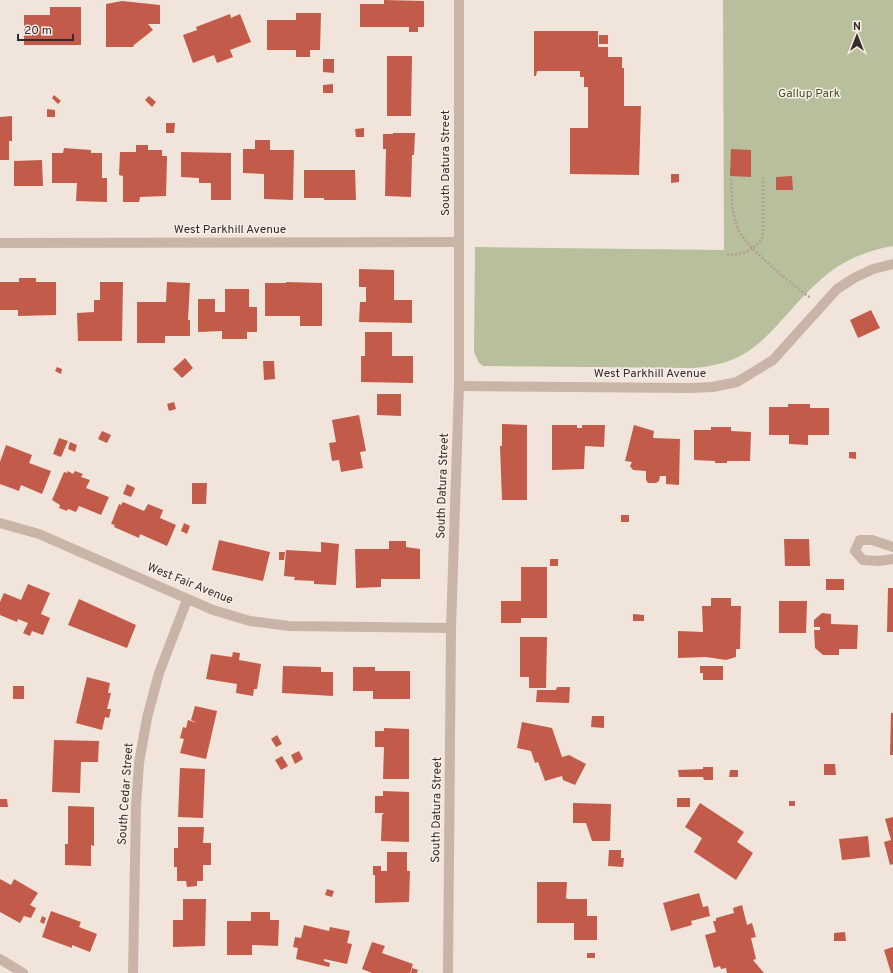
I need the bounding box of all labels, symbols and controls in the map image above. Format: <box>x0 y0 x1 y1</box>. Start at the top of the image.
scale bar <box>18 16 73 42</box>
north arrow <box>837 16 877 56</box>
text: N <box>853 20 861 34</box>
text: 20 m <box>24 23 52 39</box>
park label: Gallup Park <box>778 86 840 102</box>
street label: South Datura Street <box>438 110 454 216</box>
street label: West Parkhill Avenue <box>174 222 286 238</box>
street label: West Parkhill Avenue <box>594 366 706 382</box>
street label: South Datura Street <box>433 433 453 539</box>
street label: West Fair Avenue <box>145 559 235 609</box>
street label: South Cedar Street <box>114 742 138 846</box>
street label: South Datura Street <box>428 757 446 863</box>

